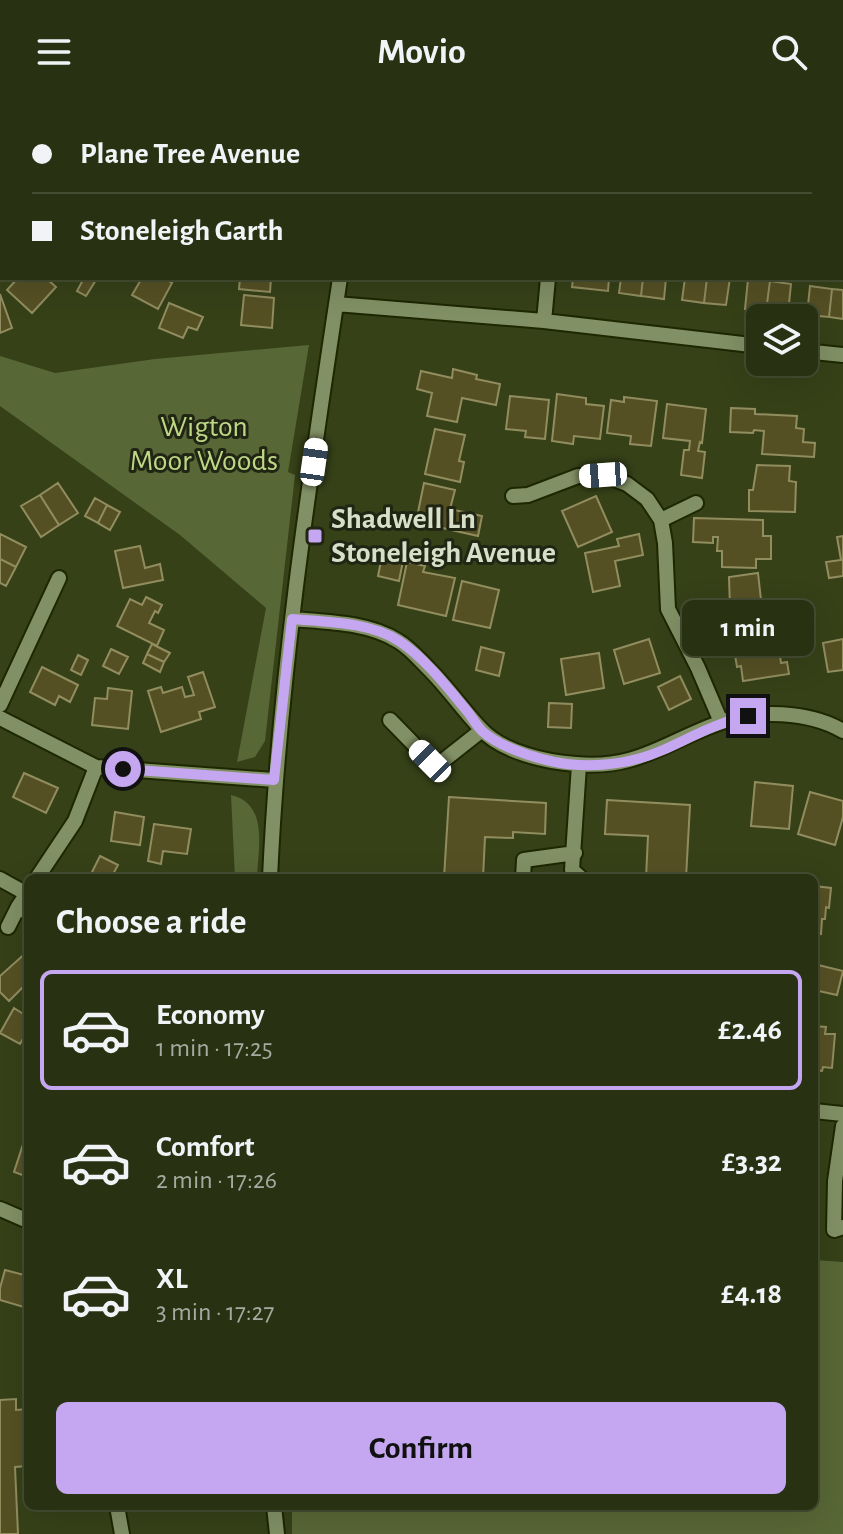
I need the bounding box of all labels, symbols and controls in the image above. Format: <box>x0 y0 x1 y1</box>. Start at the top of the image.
icon: menu <box>32 30 76 74</box>
icon: search <box>767 30 811 74</box>
text: Movio <box>377 34 466 70</box>
text: Plane Tree Avenue <box>80 139 300 169</box>
text: Stoneleigh Garth <box>80 216 283 246</box>
map controls <box>746 304 818 376</box>
button: layers <box>746 304 818 376</box>
park label: Wigton Moor Woods <box>130 412 278 476</box>
car <box>299 437 329 487</box>
car <box>578 461 628 489</box>
place label: Shadwell Ln Stoneleigh Avenue <box>331 504 556 568</box>
marker: Shadwell Ln Stoneleigh Avenue <box>306 527 324 545</box>
callout: 1 min <box>682 600 814 656</box>
text: 1 min <box>721 615 775 641</box>
route end <box>730 698 766 734</box>
car <box>405 736 455 786</box>
route start <box>105 751 141 787</box>
text: Choose a ride <box>56 904 246 940</box>
icon: car <box>60 994 132 1066</box>
text: Economy <box>156 1000 265 1030</box>
text: £2.46 <box>718 1015 782 1045</box>
text: 1 min · 17:25 <box>156 1035 273 1061</box>
icon: car <box>60 1126 132 1198</box>
text: Comfort <box>156 1132 255 1162</box>
text: £3.32 <box>722 1147 782 1177</box>
text: 2 min · 17:26 <box>156 1167 277 1193</box>
icon: car <box>60 1258 132 1330</box>
text: XL <box>156 1264 188 1294</box>
text: £4.18 <box>721 1279 782 1309</box>
text: 3 min · 17:27 <box>156 1299 274 1325</box>
button: Confirm <box>56 1402 786 1494</box>

